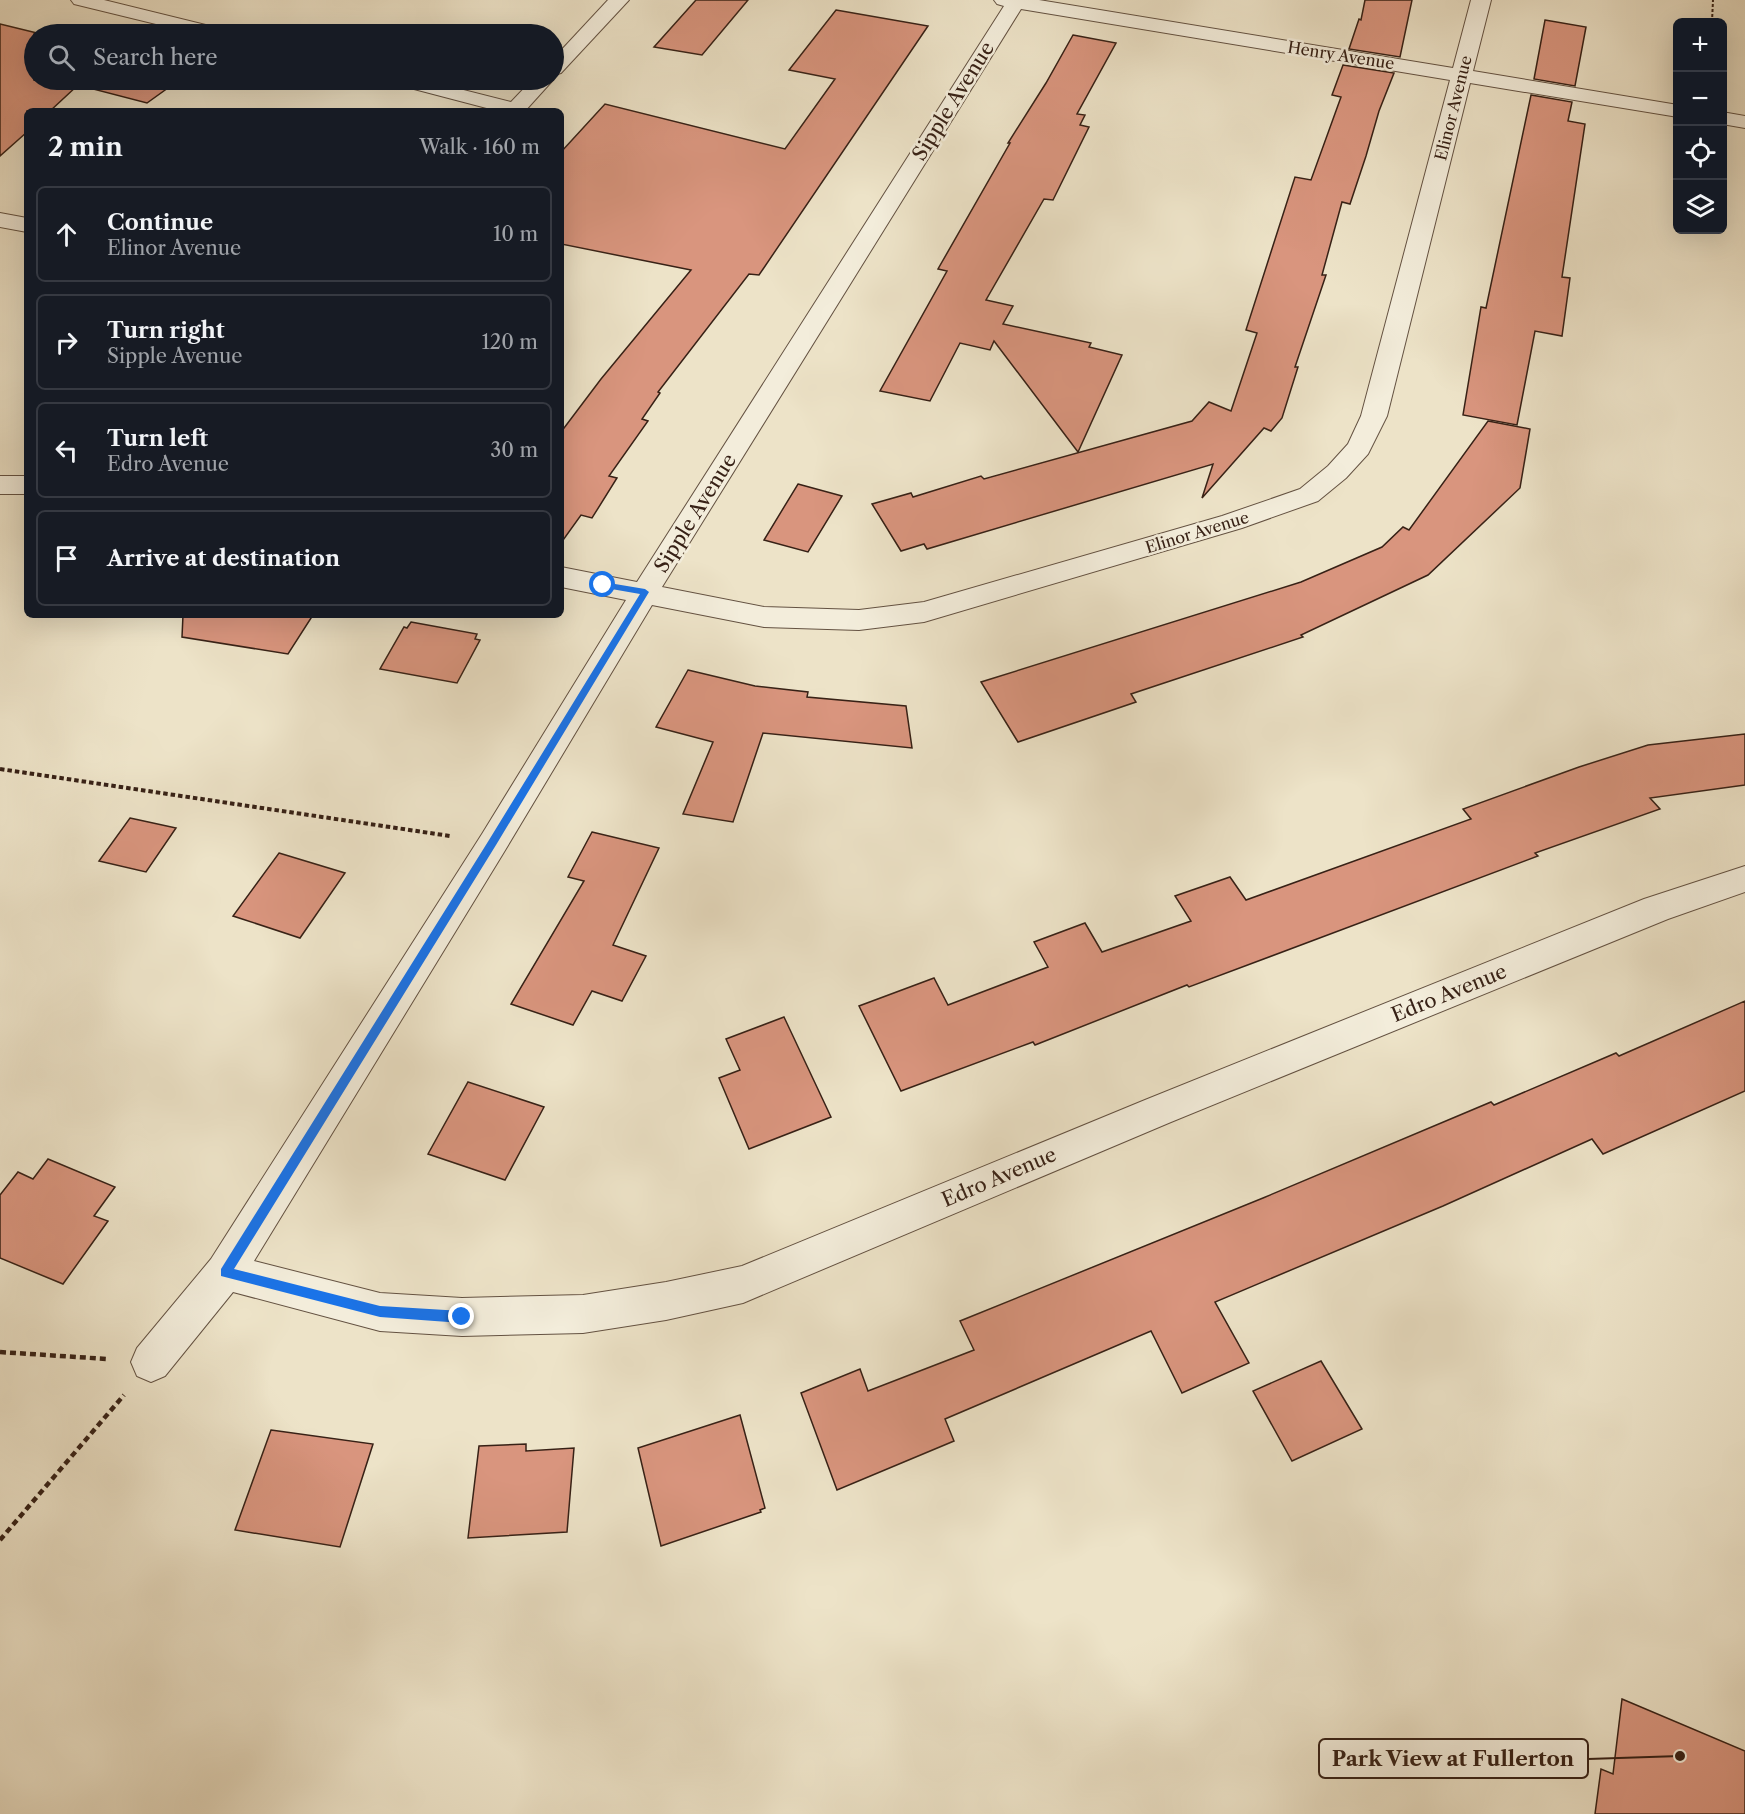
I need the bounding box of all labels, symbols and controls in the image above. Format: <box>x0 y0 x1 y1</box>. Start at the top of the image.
map controls <box>1673 18 1727 234</box>
button: + <box>1673 18 1727 72</box>
search box <box>24 24 564 90</box>
street label: Sipple Avenue <box>907 37 999 165</box>
street label: Henry Avenue <box>1286 37 1396 73</box>
icon: search <box>45 41 78 74</box>
text: Search here <box>93 44 218 71</box>
street label: Elinor Avenue <box>1430 53 1476 163</box>
button: − <box>1673 72 1727 126</box>
button: locate <box>1673 126 1727 180</box>
text: 2 min <box>48 131 123 163</box>
text: Walk · 160 m <box>419 135 540 159</box>
button: layers <box>1673 180 1727 234</box>
text: Continue <box>107 209 213 236</box>
icon: ahead <box>50 218 83 251</box>
text: 10 m <box>493 222 538 246</box>
text: Elinor Avenue <box>107 236 241 260</box>
text: Turn right <box>107 317 225 344</box>
icon: right <box>50 326 83 359</box>
text: 120 m <box>481 330 538 354</box>
text: Sipple Avenue <box>107 344 242 368</box>
text: Turn left <box>107 425 208 452</box>
icon: left <box>50 434 83 467</box>
text: 30 m <box>490 438 538 462</box>
street label: Sipple Avenue <box>649 449 741 577</box>
text: Edro Avenue <box>107 452 229 476</box>
street label: Elinor Avenue <box>1143 507 1251 557</box>
icon: arrive <box>50 542 83 575</box>
text: Arrive at destination <box>107 545 340 572</box>
route start <box>589 571 615 597</box>
street label: Edro Avenue <box>1388 959 1510 1027</box>
street label: Edro Avenue <box>938 1142 1060 1212</box>
route end <box>448 1303 474 1329</box>
callout: Park View at Fullerton <box>1319 1739 1588 1778</box>
text: Park View at Fullerton <box>1332 1746 1575 1771</box>

